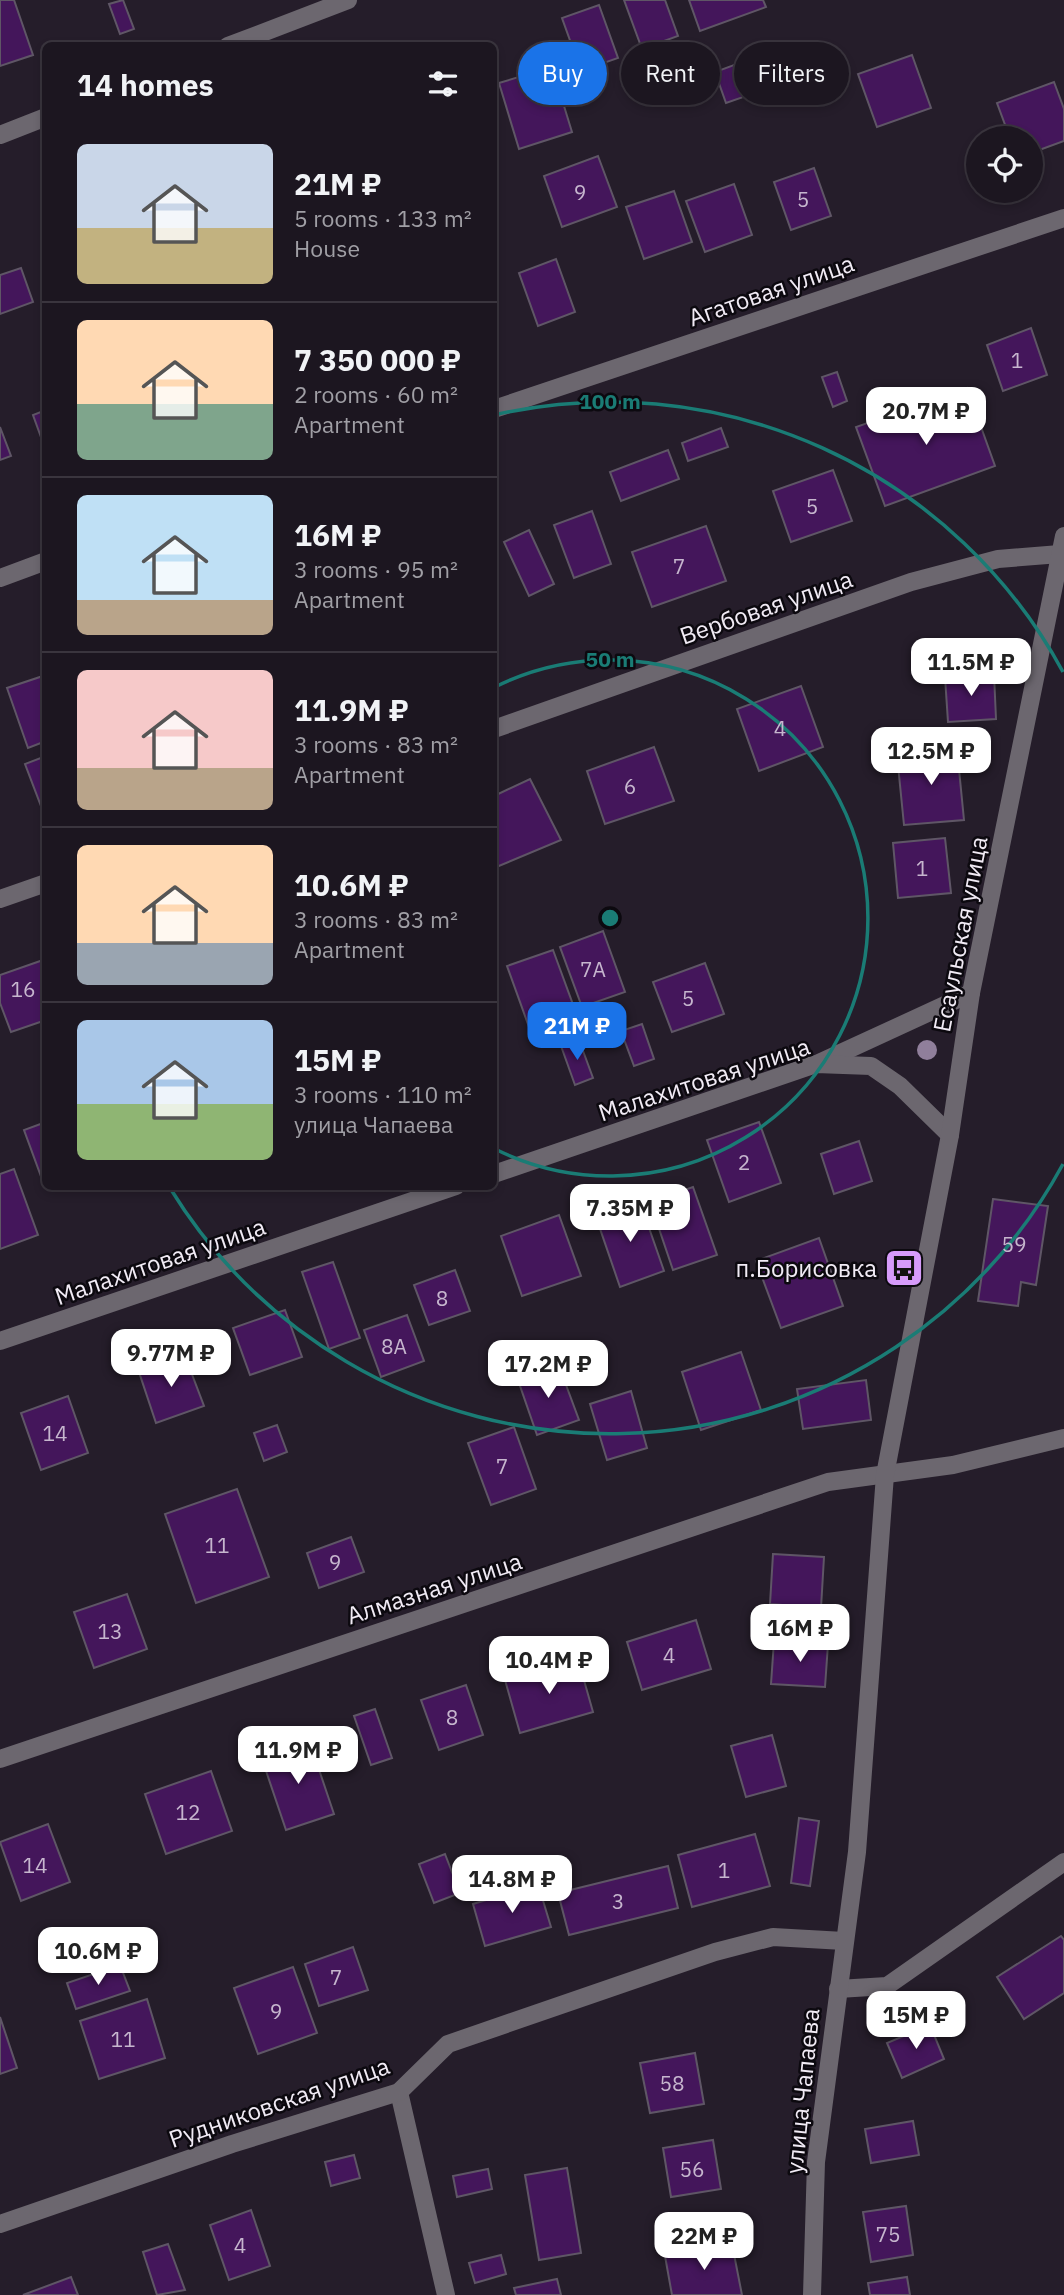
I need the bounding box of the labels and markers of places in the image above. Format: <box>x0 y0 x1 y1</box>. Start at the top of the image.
pin: 20.7M ₽ <box>861 388 991 447</box>
pin: 11.5M ₽ <box>906 638 1036 698</box>
pin: 12.5M ₽ <box>866 728 996 787</box>
centre of rings <box>598 906 622 930</box>
pin: 21M ₽ <box>528 1002 626 1062</box>
pin: 7.35M ₽ <box>565 1184 695 1244</box>
bus stop icon: п.Борисовка <box>883 1247 925 1289</box>
place label: п.Борисовка <box>735 1252 877 1284</box>
pin: 9.77M ₽ <box>106 1330 236 1389</box>
pin: 17.2M ₽ <box>483 1340 613 1400</box>
pin: 16M ₽ <box>751 1604 849 1664</box>
pin: 10.4M ₽ <box>484 1636 614 1696</box>
pin: 11.9M ₽ <box>233 1726 363 1786</box>
pin: 14.8M ₽ <box>447 1856 577 1915</box>
pin: 10.6M ₽ <box>33 1927 163 1987</box>
pin: 15M ₽ <box>867 1992 965 2051</box>
pin: 22M ₽ <box>655 2212 753 2272</box>

